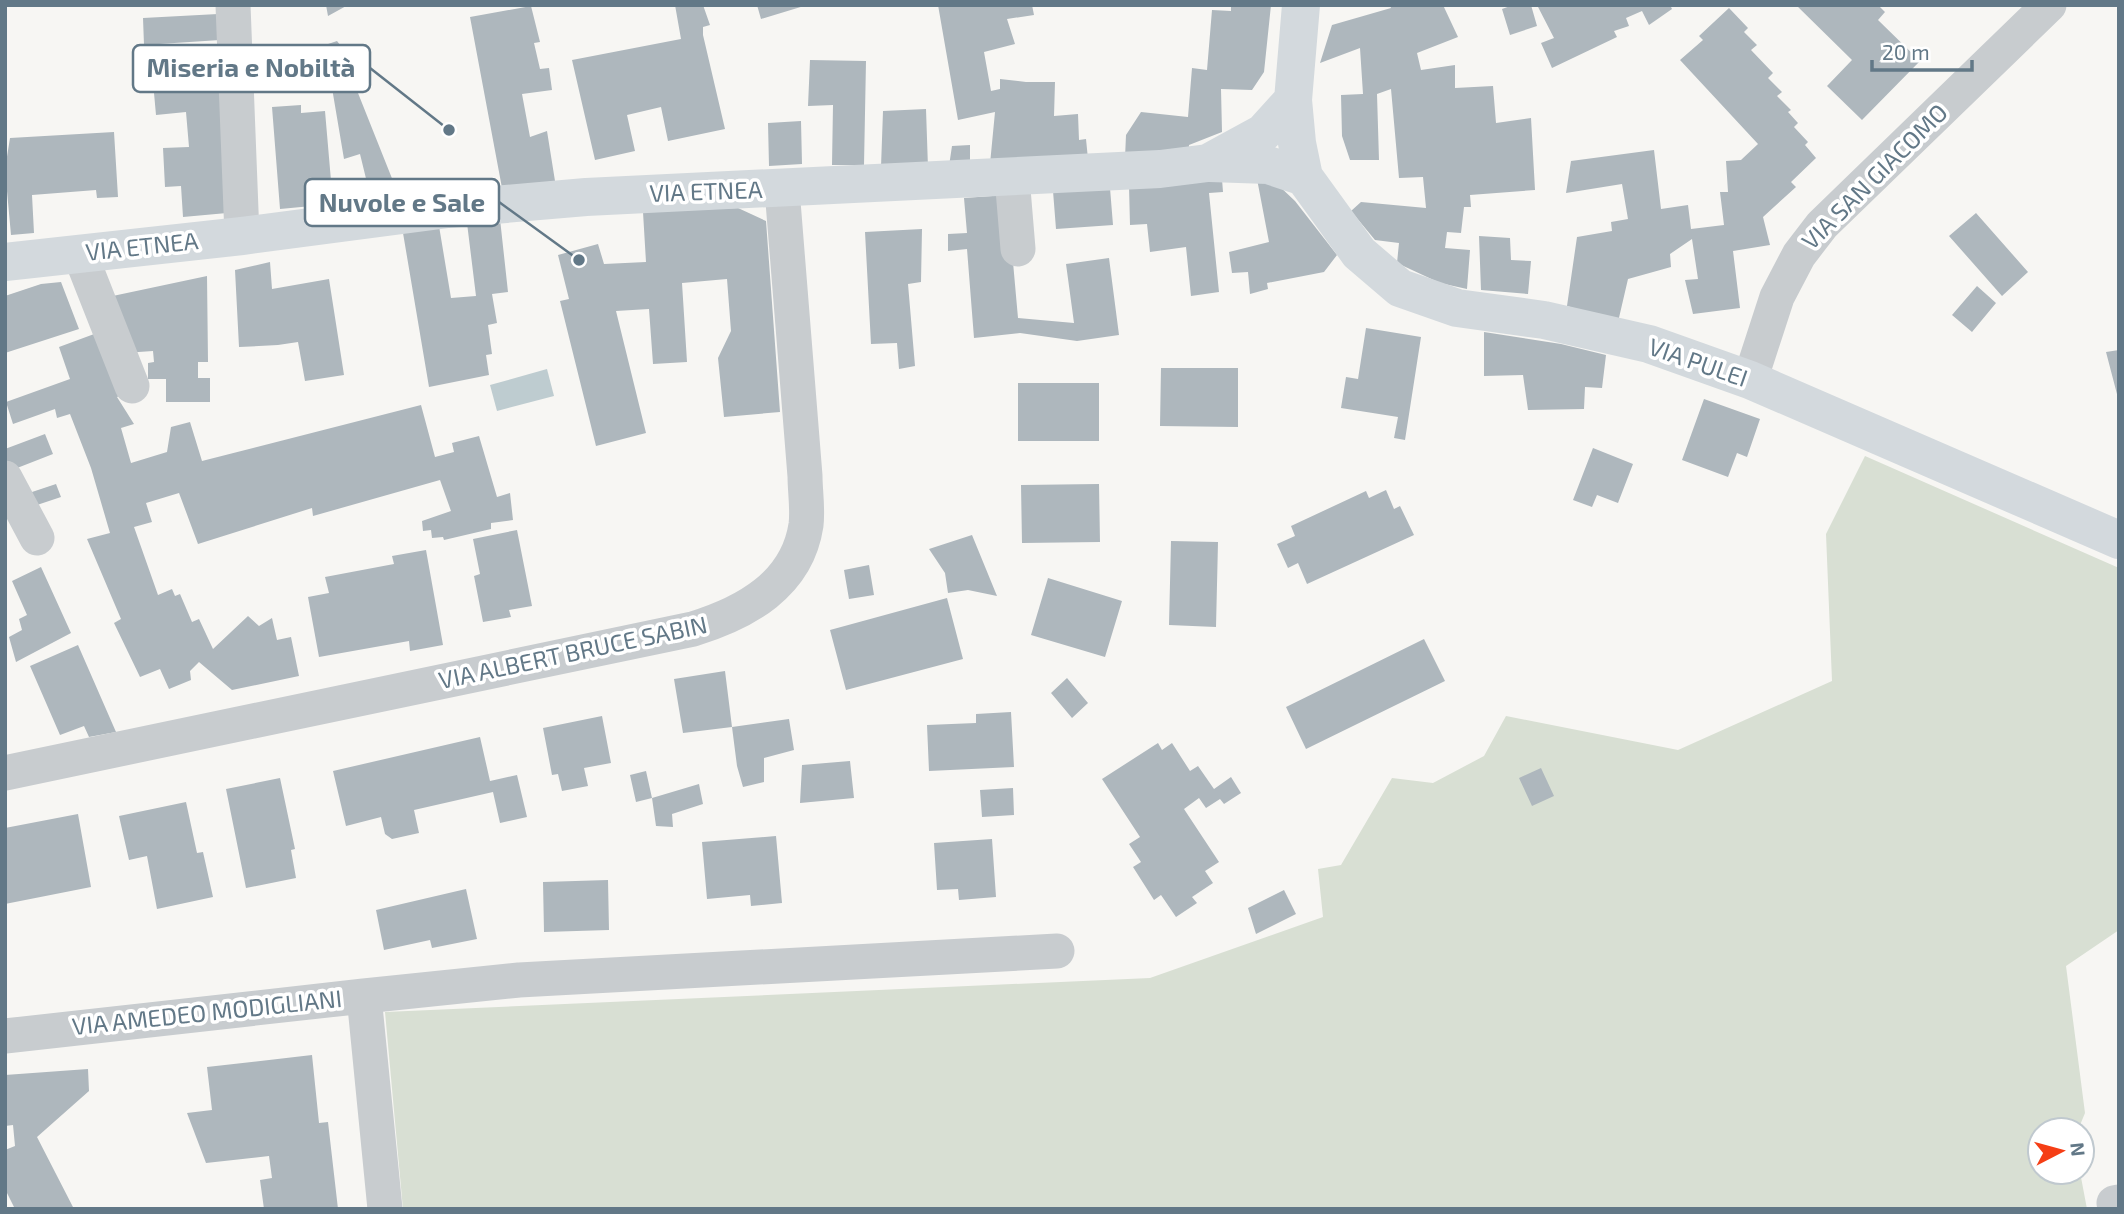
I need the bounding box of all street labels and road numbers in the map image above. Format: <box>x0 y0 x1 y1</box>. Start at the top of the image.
street label: VIA SAN GIACOMO <box>1795 97 1953 255</box>
street label: VIA ETNEA <box>649 174 763 207</box>
street label: VIA ETNEA <box>84 225 200 266</box>
street label: VIA PULEI <box>1645 331 1752 392</box>
street label: VIA ALBERT BRUCE SABIN <box>436 609 710 694</box>
street label: VIA AMEDEO MODIGLIANI <box>70 983 343 1040</box>

